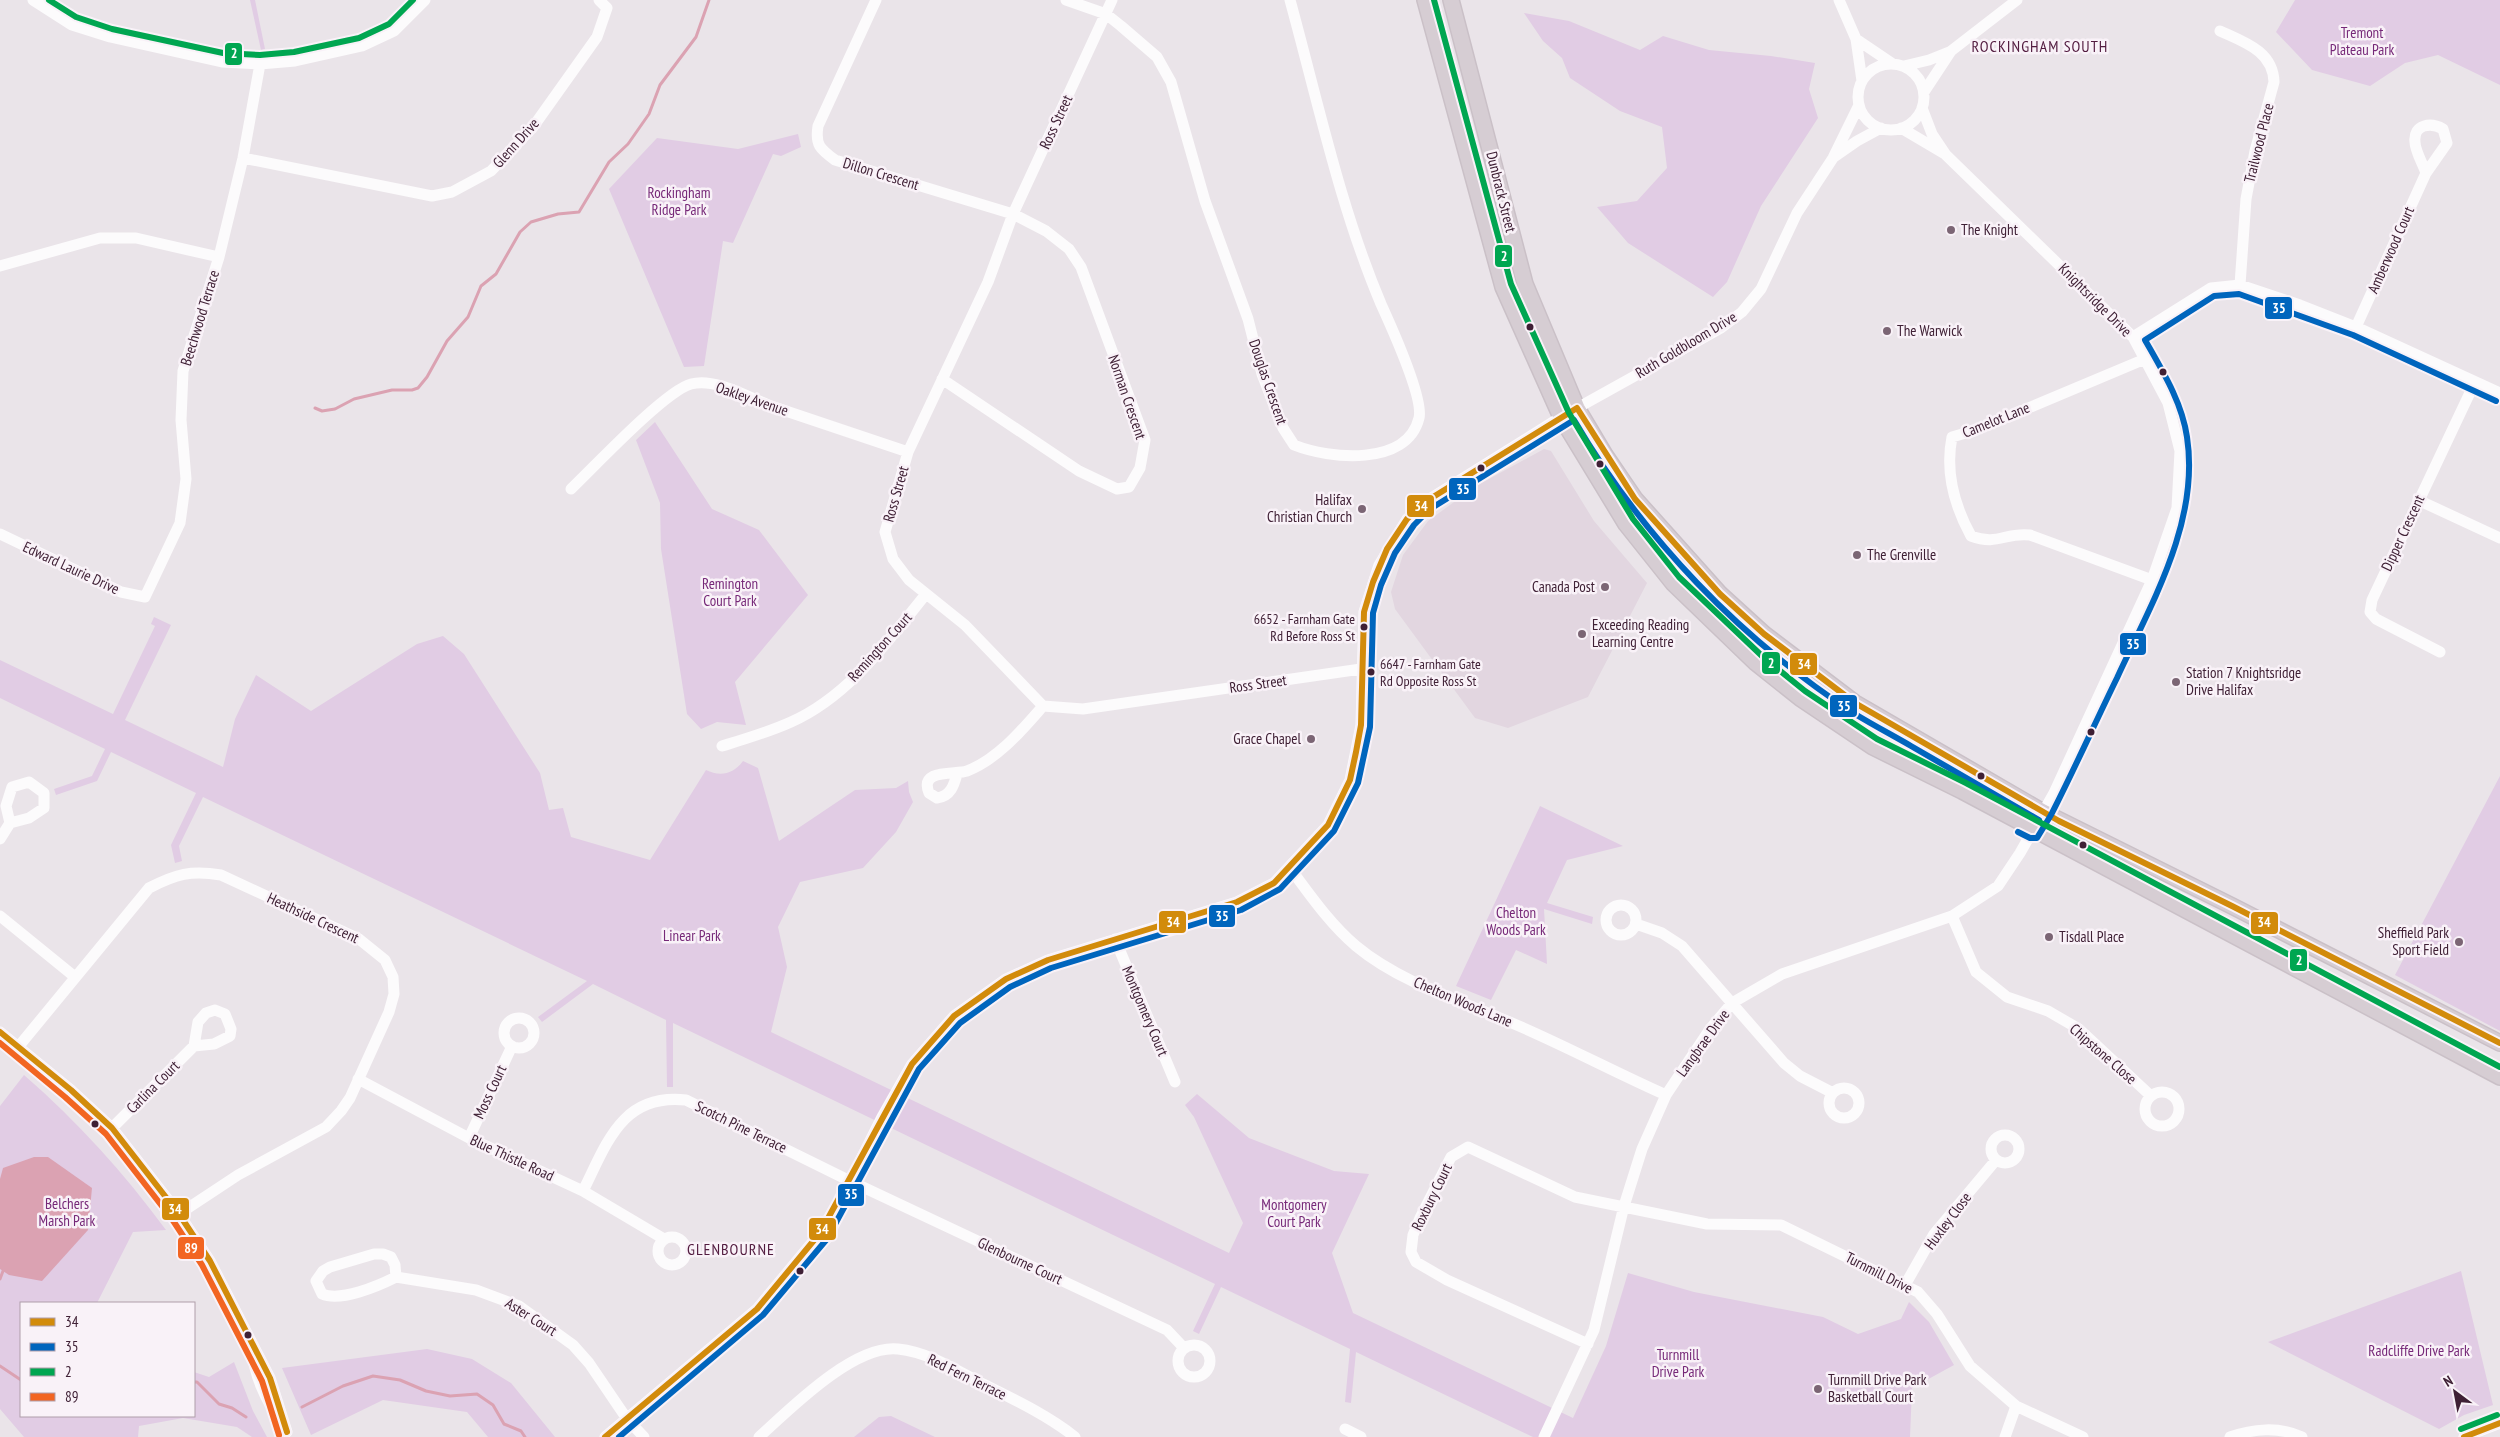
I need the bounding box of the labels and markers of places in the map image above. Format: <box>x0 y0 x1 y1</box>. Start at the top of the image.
place label: The Knight <box>1961 220 2018 239</box>
marker: The Knight <box>1945 224 1957 236</box>
place label: The Warwick <box>1897 321 1963 340</box>
unlabelled marker <box>1525 322 1535 332</box>
marker: The Warwick <box>1881 325 1893 337</box>
unlabelled marker <box>2158 367 2168 377</box>
unlabelled marker <box>1595 459 1605 469</box>
unlabelled marker <box>1476 463 1486 473</box>
place label: Halifax Christian Church <box>1267 490 1352 526</box>
marker: Halifax Christian Church <box>1356 503 1368 515</box>
place label: The Grenville <box>1867 545 1936 564</box>
marker: The Grenville <box>1851 549 1863 561</box>
place label: Canada Post <box>1532 577 1595 596</box>
marker: Canada Post <box>1599 581 1611 593</box>
place label: 6652 - Farnham Gate Rd Before Ross St <box>1254 610 1355 645</box>
place label: Exceeding Reading Learning Centre <box>1592 615 1689 651</box>
marker: 6652 - Farnham Gate Rd Before Ross St <box>1359 622 1369 632</box>
marker: Exceeding Reading Learning Centre <box>1576 628 1588 640</box>
place label: 6647 - Farnham Gate Rd Opposite Ross St <box>1380 655 1481 690</box>
place label: Station 7 Knightsridge Drive Halifax <box>2186 663 2301 699</box>
marker: 6647 - Farnham Gate Rd Opposite Ross St <box>1366 667 1376 677</box>
marker: Station 7 Knightsridge Drive Halifax <box>2170 676 2182 688</box>
unlabelled marker <box>2086 727 2096 737</box>
place label: Grace Chapel <box>1233 729 1301 748</box>
marker: Grace Chapel <box>1305 733 1317 745</box>
unlabelled marker <box>1976 771 1986 781</box>
unlabelled marker <box>2078 840 2088 850</box>
place label: Sheffield Park Sport Field <box>2378 923 2449 959</box>
place label: Tisdall Place <box>2059 927 2124 946</box>
marker: Tisdall Place <box>2043 931 2055 943</box>
marker: Sheffield Park Sport Field <box>2453 936 2465 948</box>
unlabelled marker <box>90 1119 100 1129</box>
unlabelled marker <box>795 1266 805 1276</box>
unlabelled marker <box>243 1330 253 1340</box>
place label: Turnmill Drive Park Basketball Court <box>1828 1370 1927 1406</box>
marker: Turnmill Drive Park Basketball Court <box>1812 1383 1824 1395</box>

